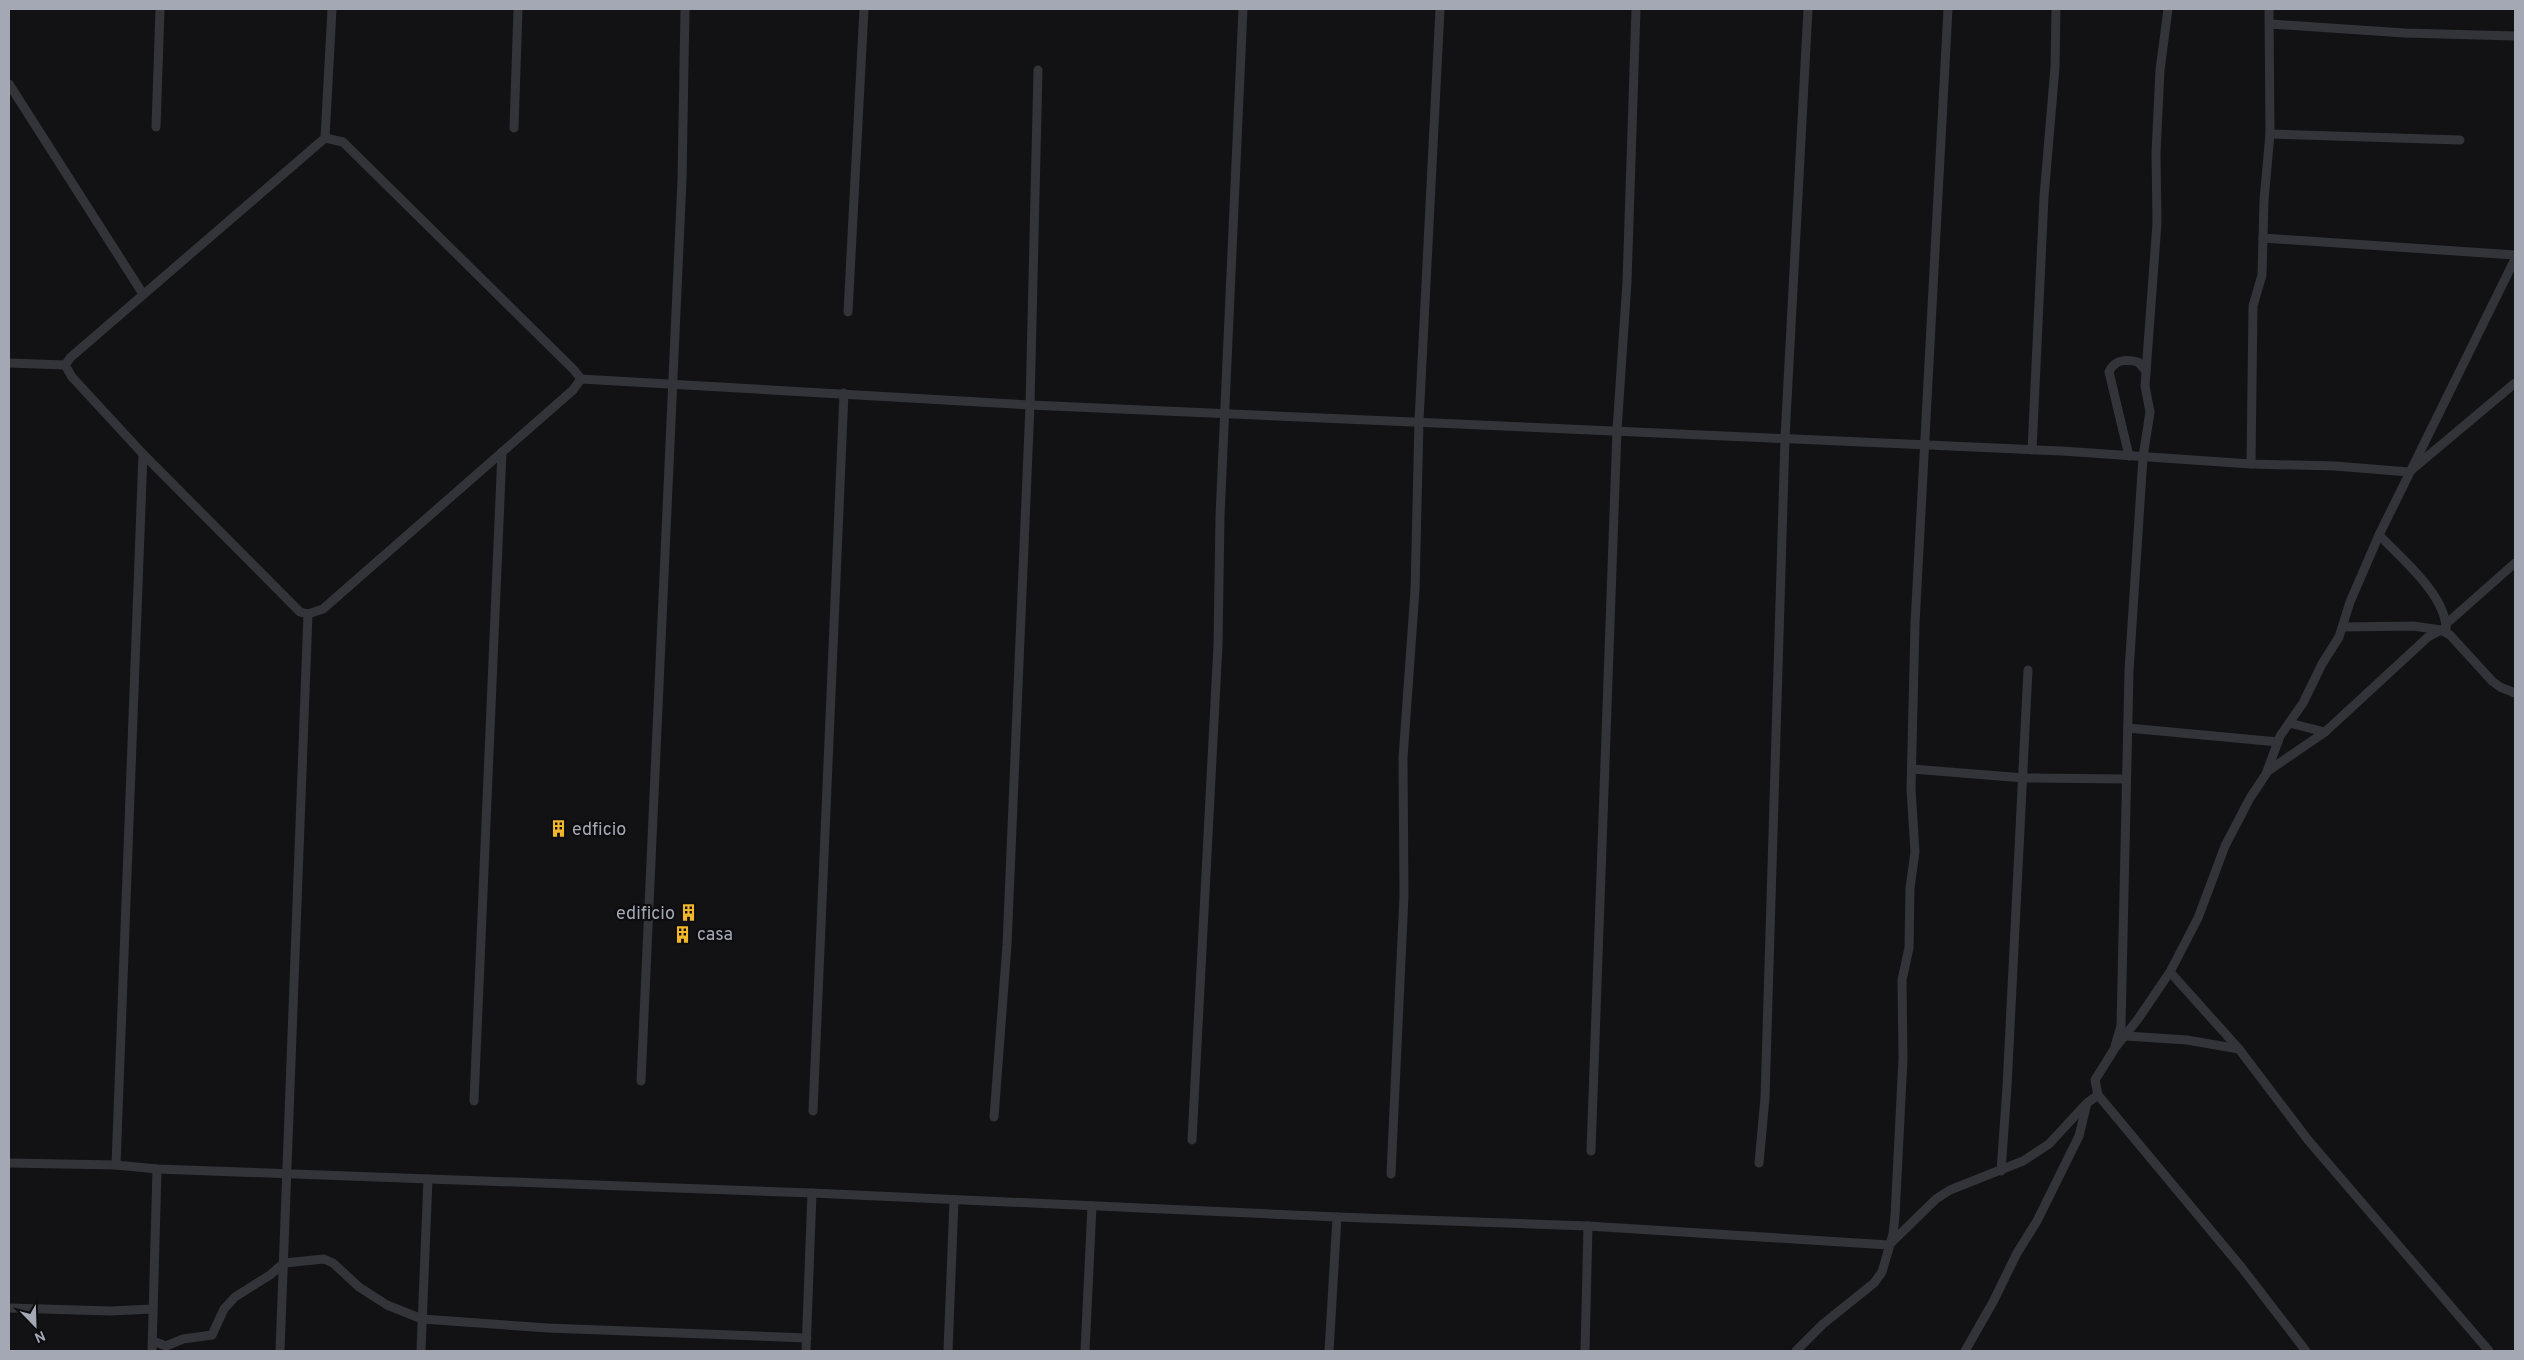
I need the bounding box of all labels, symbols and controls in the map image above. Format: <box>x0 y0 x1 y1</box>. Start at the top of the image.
building icon: edficio <box>548 819 568 839</box>
place label: edficio <box>572 819 626 842</box>
place label: edificio <box>616 903 675 926</box>
building icon: edificio <box>679 903 699 923</box>
building icon: casa <box>673 924 693 944</box>
place label: casa <box>697 924 733 947</box>
north arrow <box>10 1300 60 1350</box>
text: N <box>32 1326 47 1345</box>

